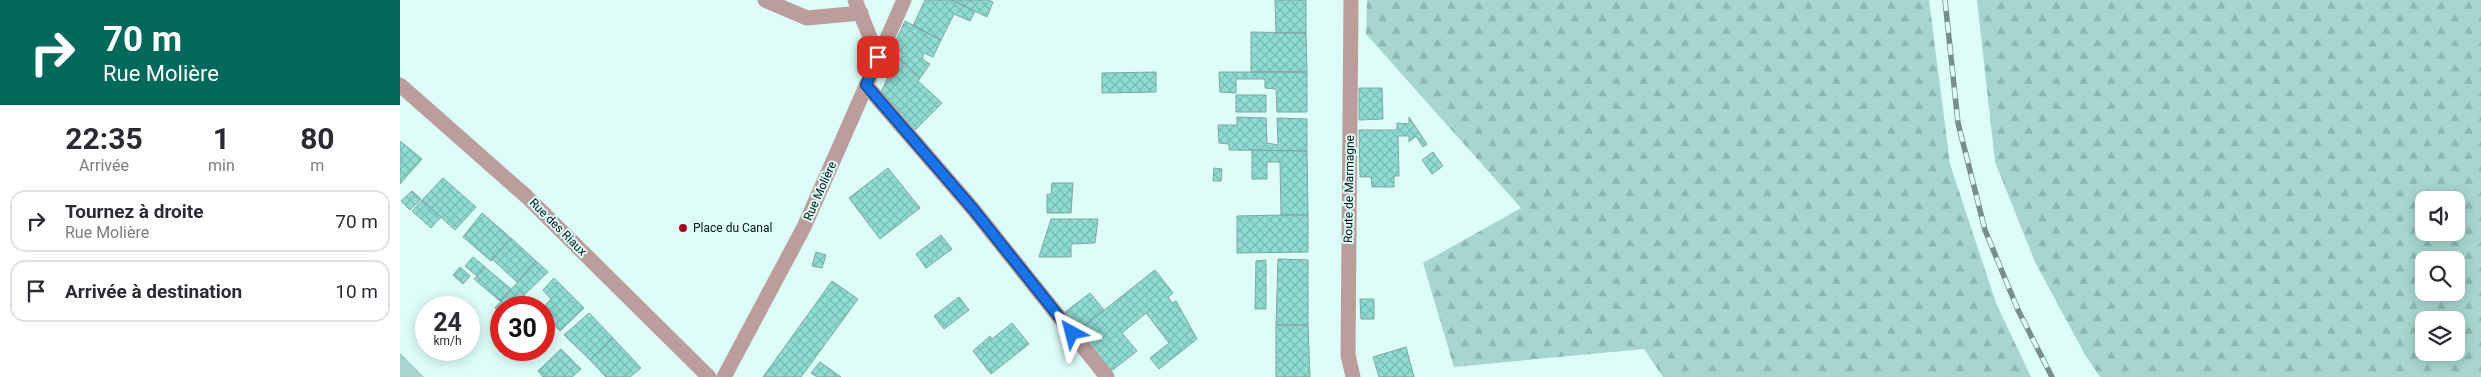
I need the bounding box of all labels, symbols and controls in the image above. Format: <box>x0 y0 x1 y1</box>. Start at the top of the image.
text: 70 m <box>103 19 182 60</box>
icon: right <box>20 20 85 85</box>
pin <box>857 36 899 78</box>
icon: arrive <box>864 43 892 71</box>
text: Rue Molière <box>103 61 219 86</box>
text: 22:35 <box>65 121 143 156</box>
text: 1 <box>213 121 230 156</box>
text: 80 <box>300 121 335 156</box>
street label: Route de Marmagne <box>1341 135 1357 243</box>
text: Arrivée <box>79 156 129 175</box>
text: min <box>208 156 235 175</box>
text: m <box>310 156 324 175</box>
street label: Rue Molière <box>801 159 839 223</box>
map controls <box>2415 191 2465 361</box>
button: sound <box>2415 191 2465 241</box>
street label: Rue des Riaux <box>527 196 590 259</box>
text: Tournez à droite <box>65 200 204 223</box>
icon: right <box>22 207 50 235</box>
text: 70 m <box>335 210 378 233</box>
place label: Place du Canal <box>693 221 772 235</box>
marker: Place du Canal <box>677 222 689 234</box>
text: Rue Molière <box>65 223 149 242</box>
button: search <box>2415 251 2465 301</box>
icon: arrive <box>22 277 50 305</box>
text: Arrivée à destination <box>65 280 242 303</box>
text: 10 m <box>335 280 378 303</box>
speed limit sign: 30 <box>490 296 555 361</box>
position arrow <box>1045 306 1097 358</box>
text: 24 <box>433 308 462 337</box>
button: layers <box>2415 311 2465 361</box>
text: km/h <box>433 334 462 348</box>

